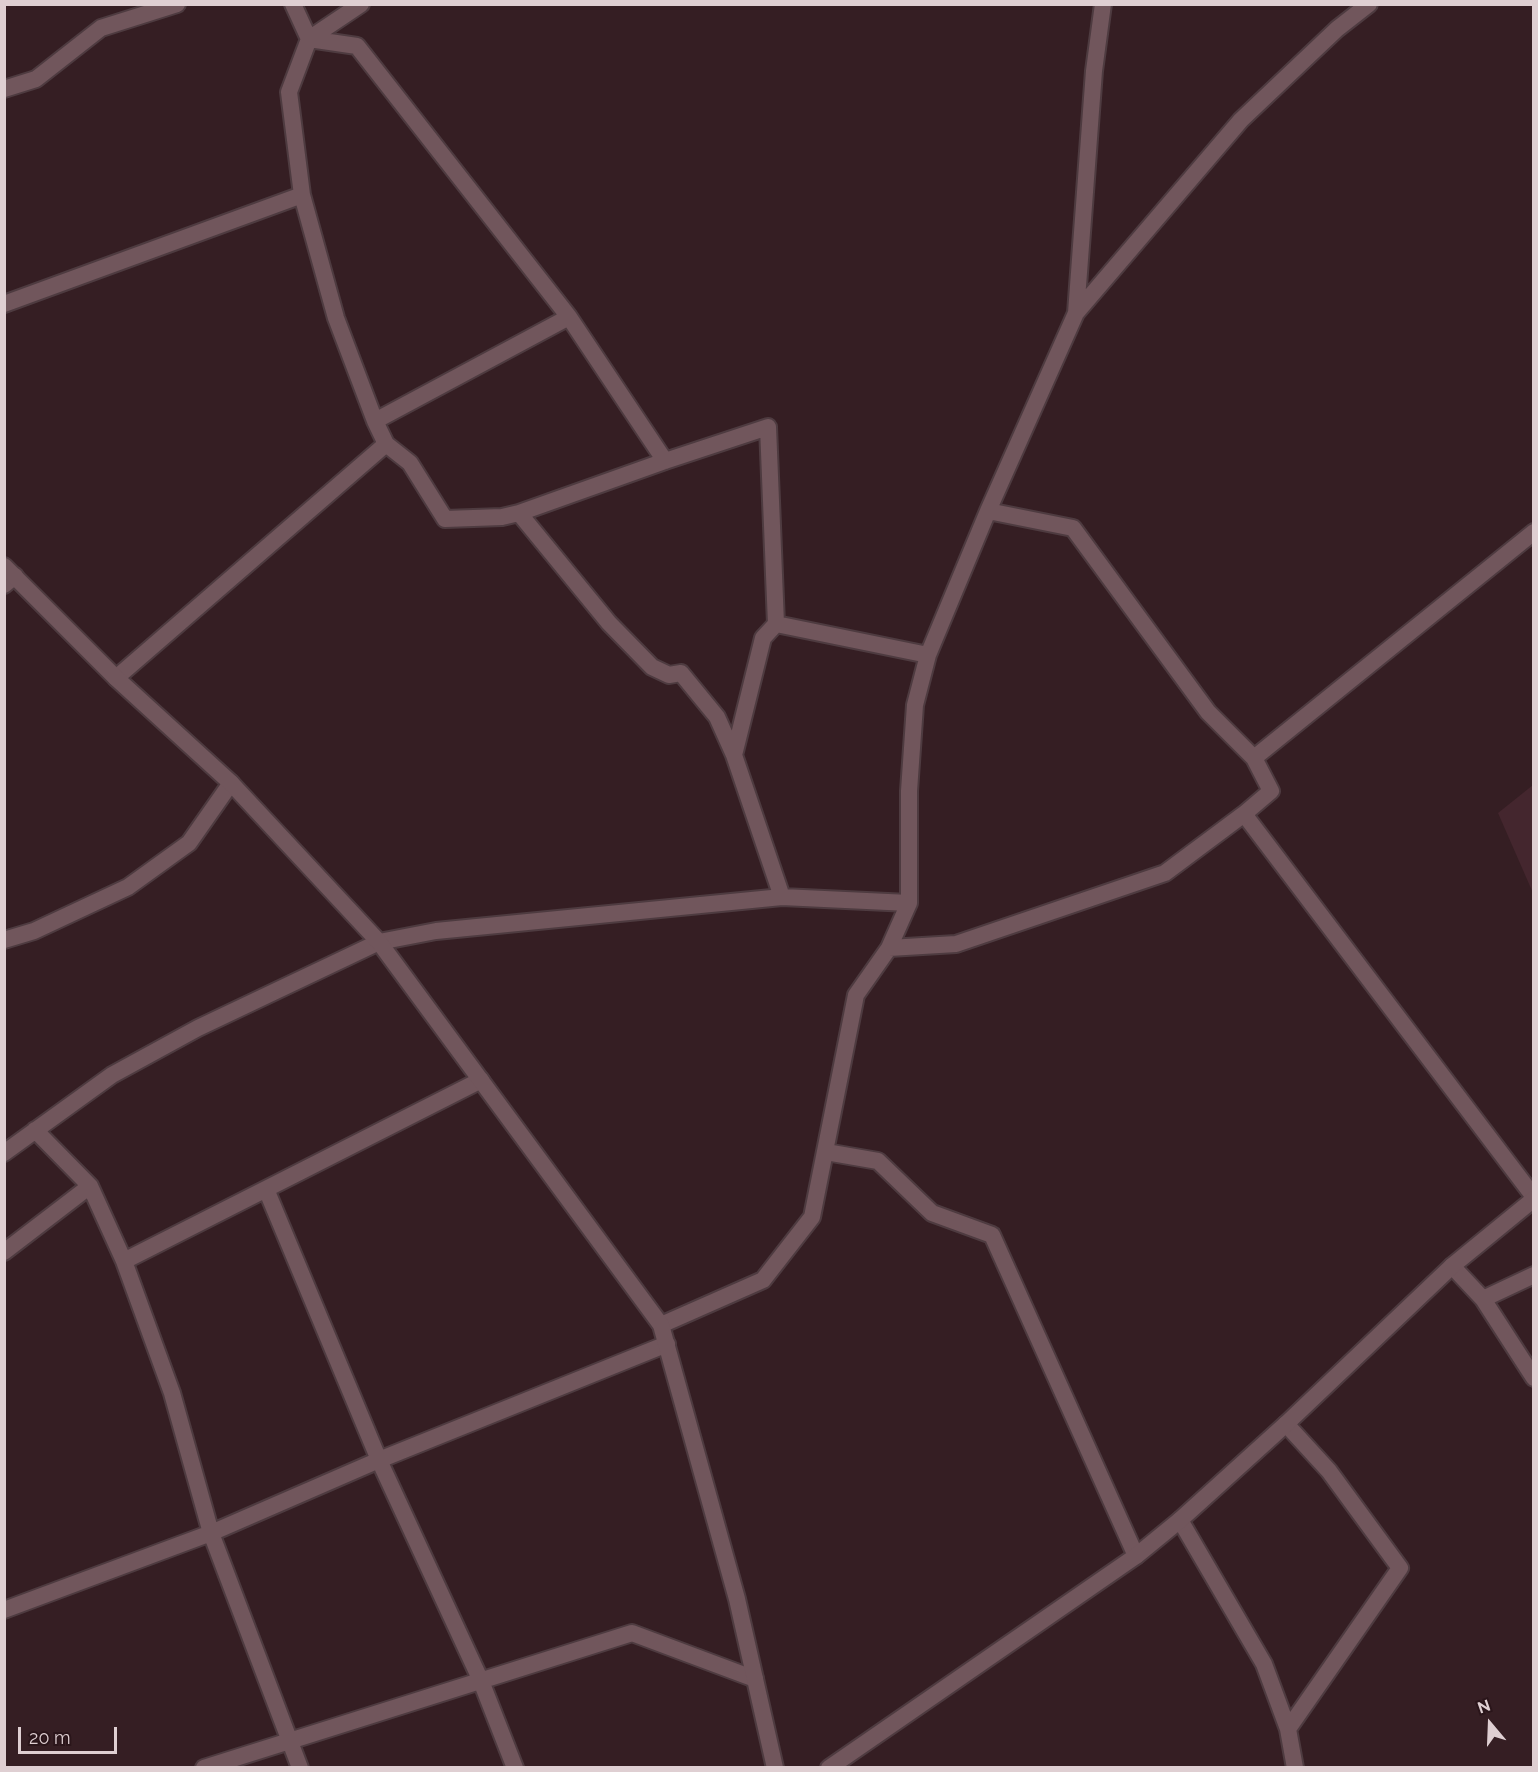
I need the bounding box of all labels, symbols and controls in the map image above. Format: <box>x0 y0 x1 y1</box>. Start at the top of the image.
north arrow <box>1460 1694 1520 1754</box>
text: N <box>1475 1696 1493 1717</box>
scale bar <box>21 1715 120 1753</box>
text: 20 m <box>29 1727 71 1748</box>

